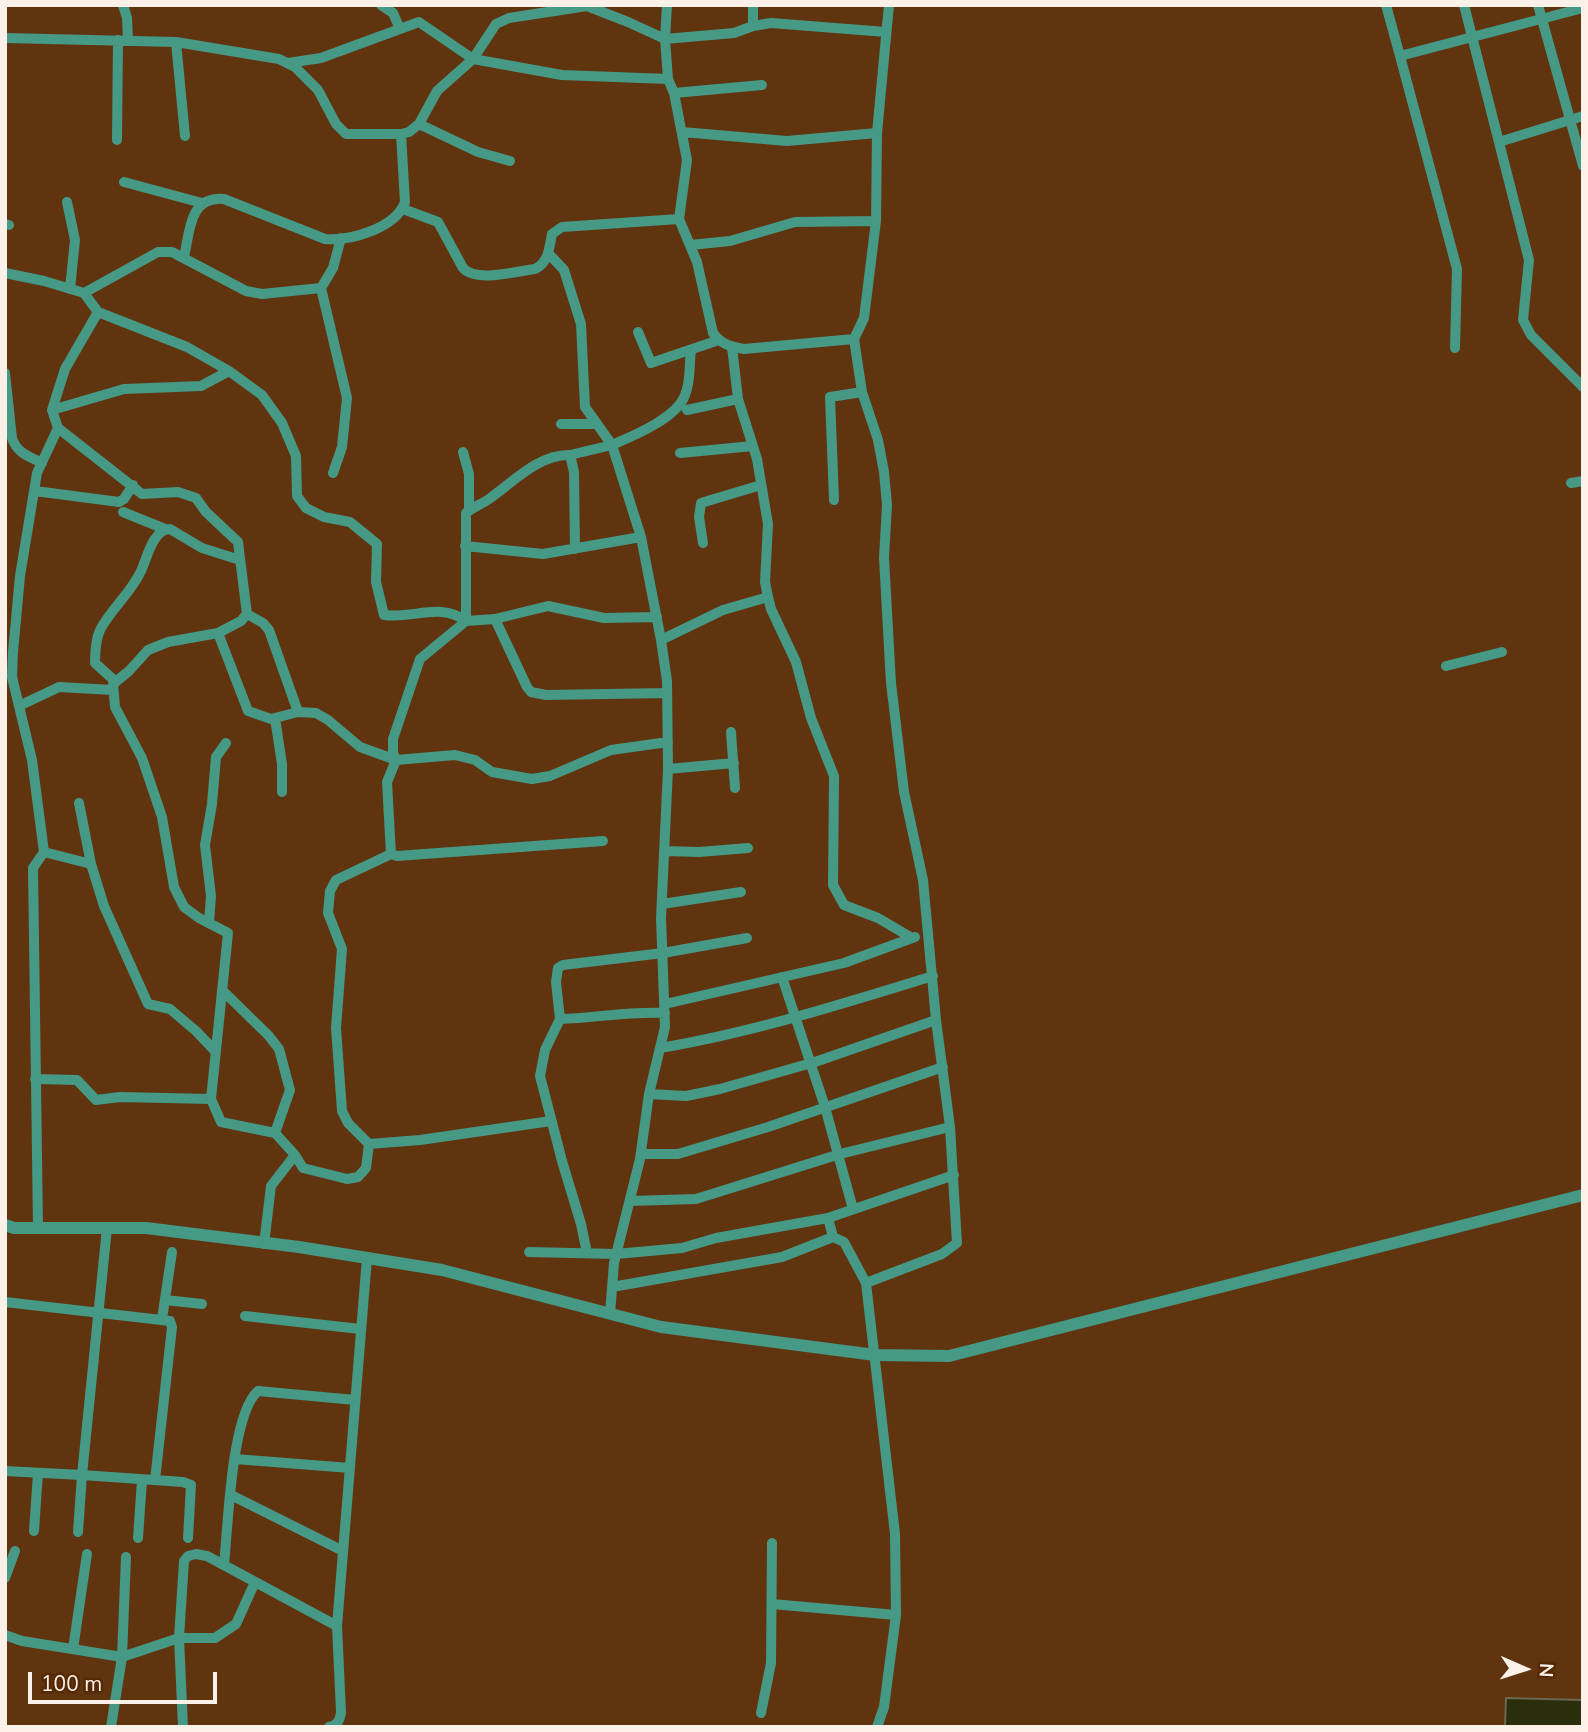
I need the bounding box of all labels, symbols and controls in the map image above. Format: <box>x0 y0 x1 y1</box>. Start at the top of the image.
north arrow <box>1490 1634 1560 1704</box>
scale bar <box>32 1658 220 1702</box>
text: N <box>1533 1662 1559 1678</box>
text: 100 m <box>41 1670 102 1698</box>

